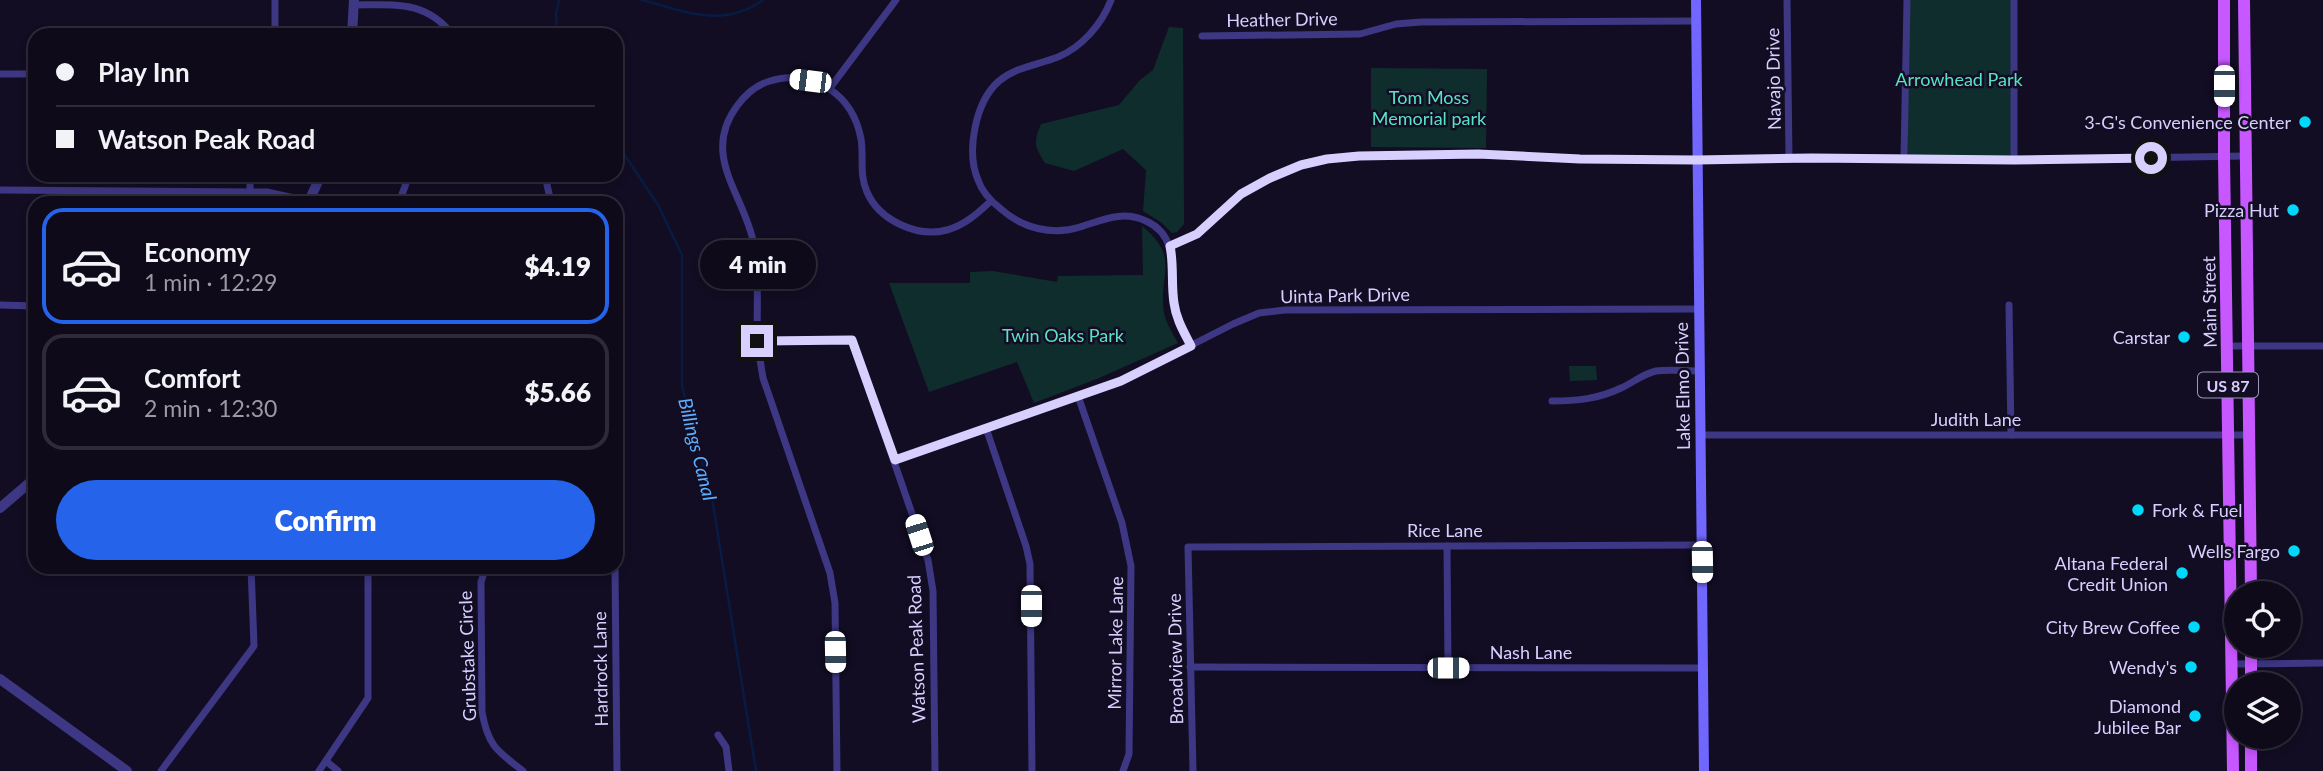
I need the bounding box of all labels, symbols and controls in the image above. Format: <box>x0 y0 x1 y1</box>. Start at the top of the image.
street label: Heather Drive <box>1226 7 1338 31</box>
street label: Navajo Drive <box>1761 28 1785 130</box>
text: Play Inn <box>98 56 190 88</box>
car <box>2214 65 2235 107</box>
car <box>788 68 833 94</box>
park label: Arrowhead Park <box>1895 68 2024 90</box>
park label: Tom Moss Memorial park <box>1372 86 1487 129</box>
place label: 3-G's Convenience Center <box>2084 111 2291 133</box>
marker: 3-G's Convenience Center <box>2297 114 2313 130</box>
text: Watson Peak Road <box>98 123 315 155</box>
route start <box>2135 142 2167 174</box>
place label: Pizza Hut <box>2204 199 2280 221</box>
marker: Pizza Hut <box>2285 202 2301 218</box>
icon: car <box>60 235 123 298</box>
text: Economy <box>144 236 250 268</box>
callout: 4 min <box>699 240 815 288</box>
text: $4.19 <box>524 250 591 282</box>
text: 4 min <box>729 250 787 278</box>
street label: Main Street <box>2197 255 2221 348</box>
text: 1 min · 12:29 <box>144 268 277 296</box>
street label: Uinta Park Drive <box>1280 283 1410 307</box>
street label: Lake Elmo Drive <box>1670 322 1694 450</box>
park label: Twin Oaks Park <box>1002 324 1125 346</box>
route end <box>741 325 773 357</box>
place label: Carstar <box>2113 326 2170 348</box>
marker: Carstar <box>2176 329 2192 345</box>
icon: car <box>60 361 123 424</box>
text: Comfort <box>144 362 241 394</box>
road number: US 87 <box>2198 372 2258 398</box>
text: $5.66 <box>524 376 591 408</box>
text: 2 min · 12:30 <box>144 394 277 422</box>
water label: Billings Canal <box>674 395 722 503</box>
street label: Judith Lane <box>1931 408 2021 430</box>
button: Confirm <box>56 480 595 560</box>
place label: Fork & Fuel <box>2152 499 2243 521</box>
marker: Fork & Fuel <box>2130 502 2146 518</box>
car <box>903 512 936 558</box>
street label: Rice Lane <box>1407 519 1483 541</box>
place label: Wells Fargo <box>2188 540 2280 562</box>
car <box>1692 541 1713 583</box>
marker: Wells Fargo <box>2286 543 2302 559</box>
place label: Altana Federal Credit Union <box>2055 552 2168 595</box>
marker: Altana Federal Credit Union <box>2174 565 2190 581</box>
street label: Watson Peak Road <box>902 575 930 723</box>
street label: Mirror Lake Lane <box>1103 576 1127 710</box>
map controls <box>2224 581 2301 749</box>
button: locate <box>2224 581 2301 658</box>
car <box>1021 585 1042 627</box>
street label: Grubstake Circle <box>454 590 480 722</box>
street label: Broadview Drive <box>1163 593 1187 725</box>
street label: Hardrock Lane <box>588 611 612 727</box>
place label: City Brew Coffee <box>2046 616 2180 638</box>
marker: City Brew Coffee <box>2186 619 2202 635</box>
car <box>825 631 846 673</box>
street label: Nash Lane <box>1490 641 1572 663</box>
place label: Wendy's <box>2109 656 2177 678</box>
car <box>1428 658 1470 679</box>
marker: Wendy's <box>2183 659 2199 675</box>
button: layers <box>2224 672 2301 749</box>
place label: Diamond Jubilee Bar <box>2094 695 2181 738</box>
marker: Diamond Jubilee Bar <box>2187 708 2203 724</box>

